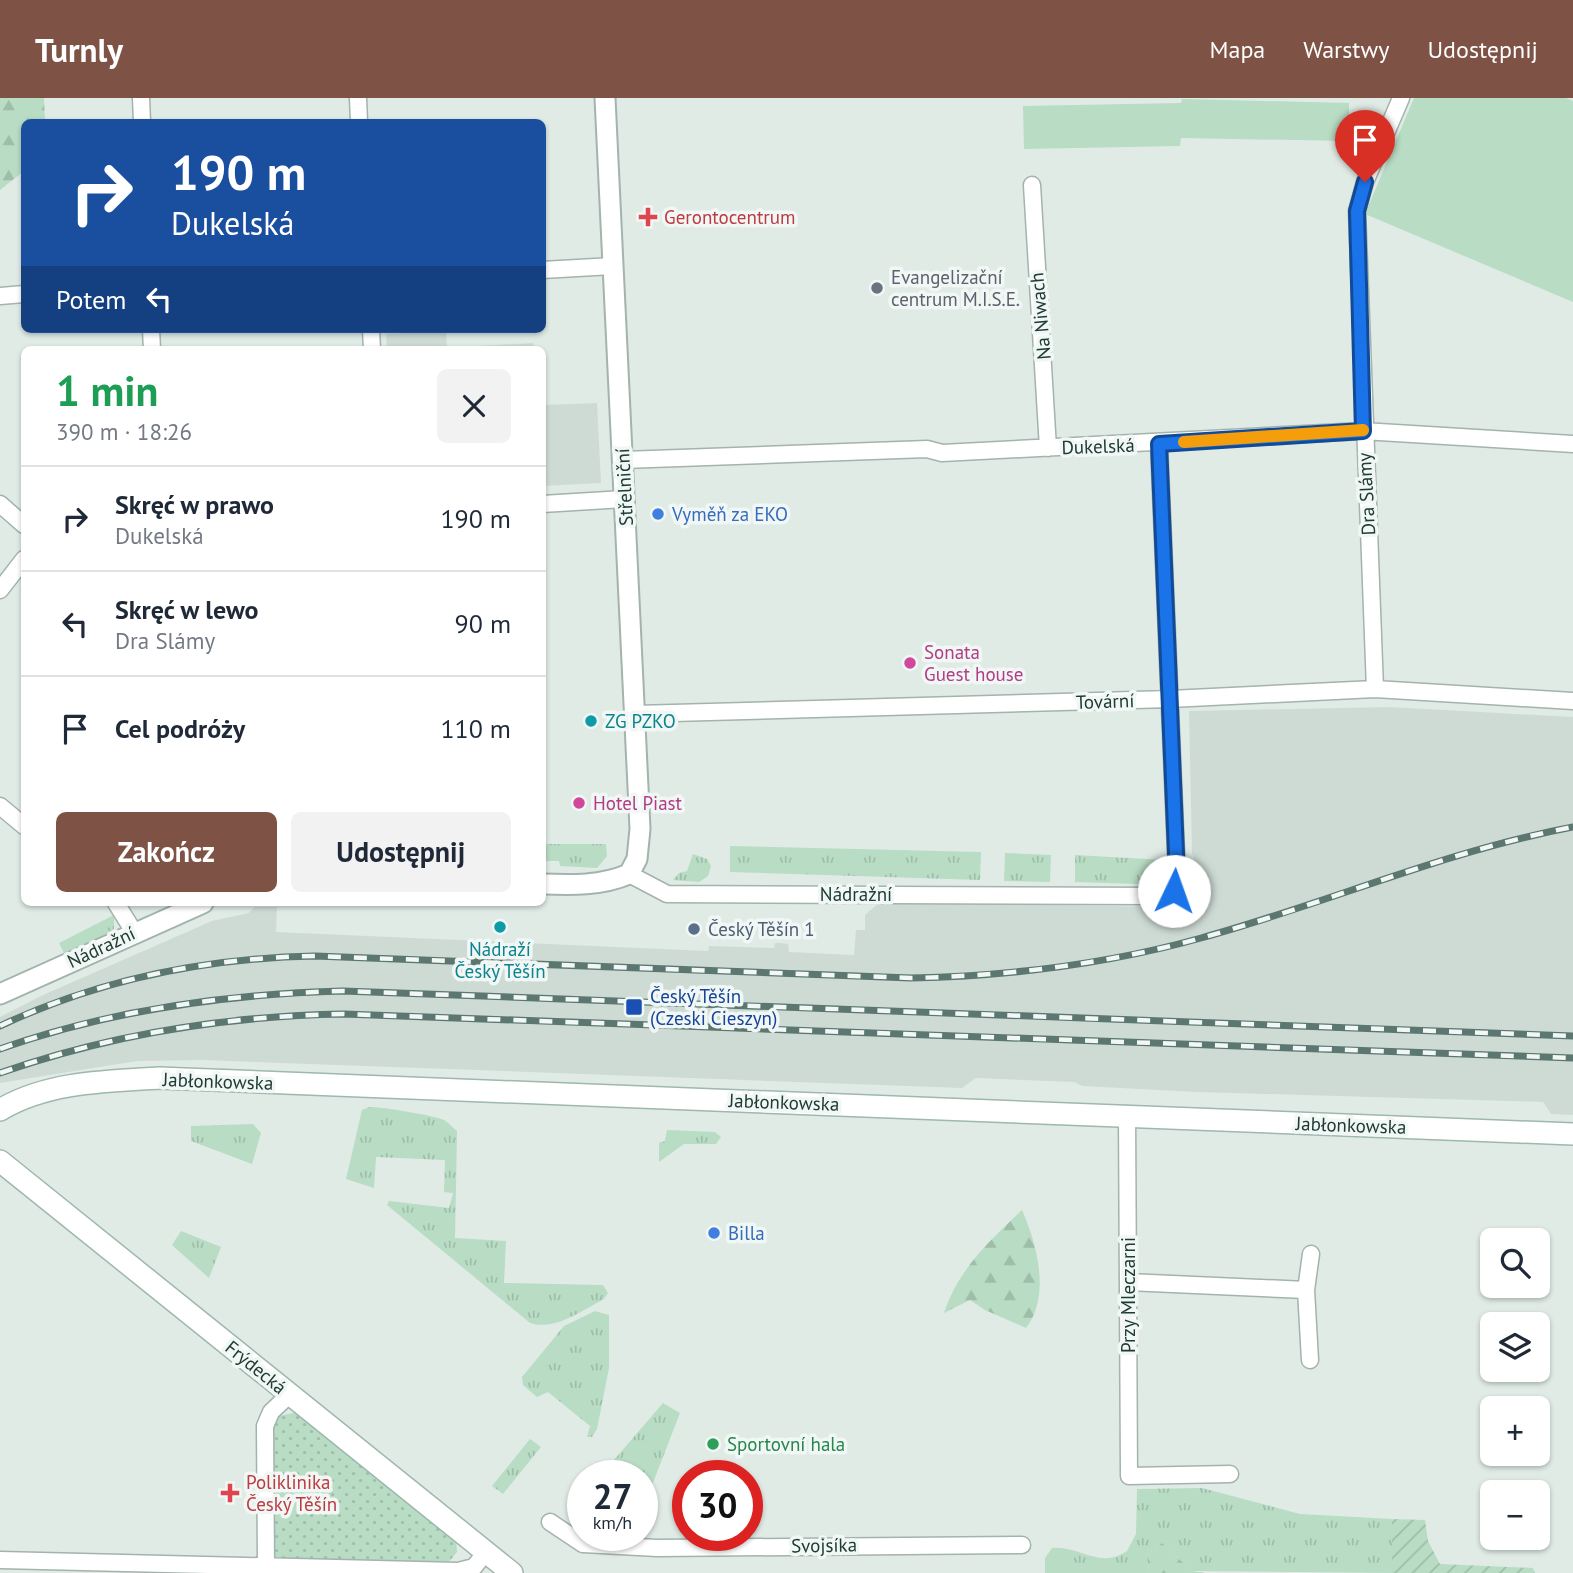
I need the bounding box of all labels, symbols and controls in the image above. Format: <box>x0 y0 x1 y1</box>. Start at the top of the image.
text: Turnly <box>35 28 123 71</box>
text: Mapa <box>1210 34 1265 65</box>
text: Warstwy <box>1303 34 1389 65</box>
text: Udostępnij <box>1427 34 1538 65</box>
pin <box>1335 110 1395 182</box>
icon: arrive <box>1346 121 1384 159</box>
text: 190 m <box>171 140 306 204</box>
icon: right <box>56 147 147 238</box>
text: Dukelská <box>171 202 294 244</box>
place label: Gerontocentrum <box>664 205 795 229</box>
marker: Gerontocentrum <box>638 207 658 227</box>
place label: Evangelizační centrum M.I.S.E. <box>891 265 1020 311</box>
street label: Na Niwach <box>1024 271 1056 361</box>
icon: left <box>140 280 178 318</box>
marker: Evangelizační centrum M.I.S.E. <box>869 280 885 296</box>
text: Potem <box>56 283 126 316</box>
text: 1 min <box>56 363 158 418</box>
button: close <box>437 369 511 443</box>
text: 390 m · 18:26 <box>56 417 192 446</box>
street label: Dukelská <box>1061 433 1135 459</box>
street label: Střelniční <box>610 448 638 526</box>
street label: Dra Slámy <box>1352 452 1380 536</box>
text: Skręć w prawo <box>115 488 274 521</box>
icon: right <box>56 500 94 538</box>
text: 190 m <box>440 502 511 535</box>
place label: Vyměň za EKO <box>671 502 788 526</box>
marker: Vyměň za EKO <box>650 506 666 522</box>
text: Dukelská <box>115 521 204 550</box>
text: Skręć w lewo <box>115 593 259 626</box>
icon: left <box>56 605 94 643</box>
text: 90 m <box>455 607 511 640</box>
text: Dra Slámy <box>115 626 215 655</box>
place label: Sonata Guest house <box>924 640 1024 686</box>
marker: Sonata Guest house <box>902 655 918 671</box>
street label: Tovární <box>1075 688 1135 714</box>
place label: ZG PZKO <box>605 709 676 733</box>
icon: arrive <box>56 710 94 748</box>
text: Cel podróży <box>115 712 245 745</box>
text: 110 m <box>440 712 511 745</box>
marker: ZG PZKO <box>583 713 599 729</box>
place label: Hotel Piast <box>593 791 683 815</box>
marker: Hotel Piast <box>571 795 587 811</box>
button: Zakończ <box>56 812 277 892</box>
button: Udostępnij <box>291 812 511 892</box>
position arrow <box>1137 854 1211 928</box>
street label: Nádražní <box>820 882 892 906</box>
place label: Český Těšín 1 <box>708 917 815 941</box>
marker: Nádraží Český Těšín <box>492 919 508 935</box>
street label: Nádražní <box>63 921 139 973</box>
marker: Český Těšín 1 <box>686 921 702 937</box>
place label: Nádraží Český Těšín <box>454 937 546 983</box>
place label: Český Těšín (Czeski Cieszyn) <box>650 984 777 1030</box>
marker: Český Těšín (Czeski Cieszyn) <box>624 997 644 1017</box>
street label: Jabłonkowska <box>161 1067 274 1095</box>
street label: Jabłonkowska <box>727 1088 840 1116</box>
street label: Jabłonkowska <box>1294 1111 1407 1139</box>
place label: Billa <box>728 1221 765 1245</box>
marker: Billa <box>706 1225 722 1241</box>
map controls <box>1480 1228 1550 1550</box>
button: search <box>1480 1228 1550 1298</box>
street label: Przy Mleczarni <box>1116 1237 1140 1353</box>
button: layers <box>1480 1312 1550 1382</box>
street label: Frýdecká <box>221 1335 291 1399</box>
button: + <box>1480 1396 1550 1466</box>
place label: Sportovní hala <box>727 1432 845 1456</box>
marker: Sportovní hala <box>705 1436 721 1452</box>
speed limit sign: 30 <box>672 1460 763 1551</box>
place label: Poliklinika Český Těšín <box>246 1470 337 1516</box>
text: 27 <box>593 1473 632 1519</box>
button: − <box>1480 1480 1550 1550</box>
marker: Poliklinika Český Těšín <box>220 1483 240 1503</box>
text: km/h <box>593 1511 632 1534</box>
street label: Svojsíka <box>791 1532 857 1558</box>

